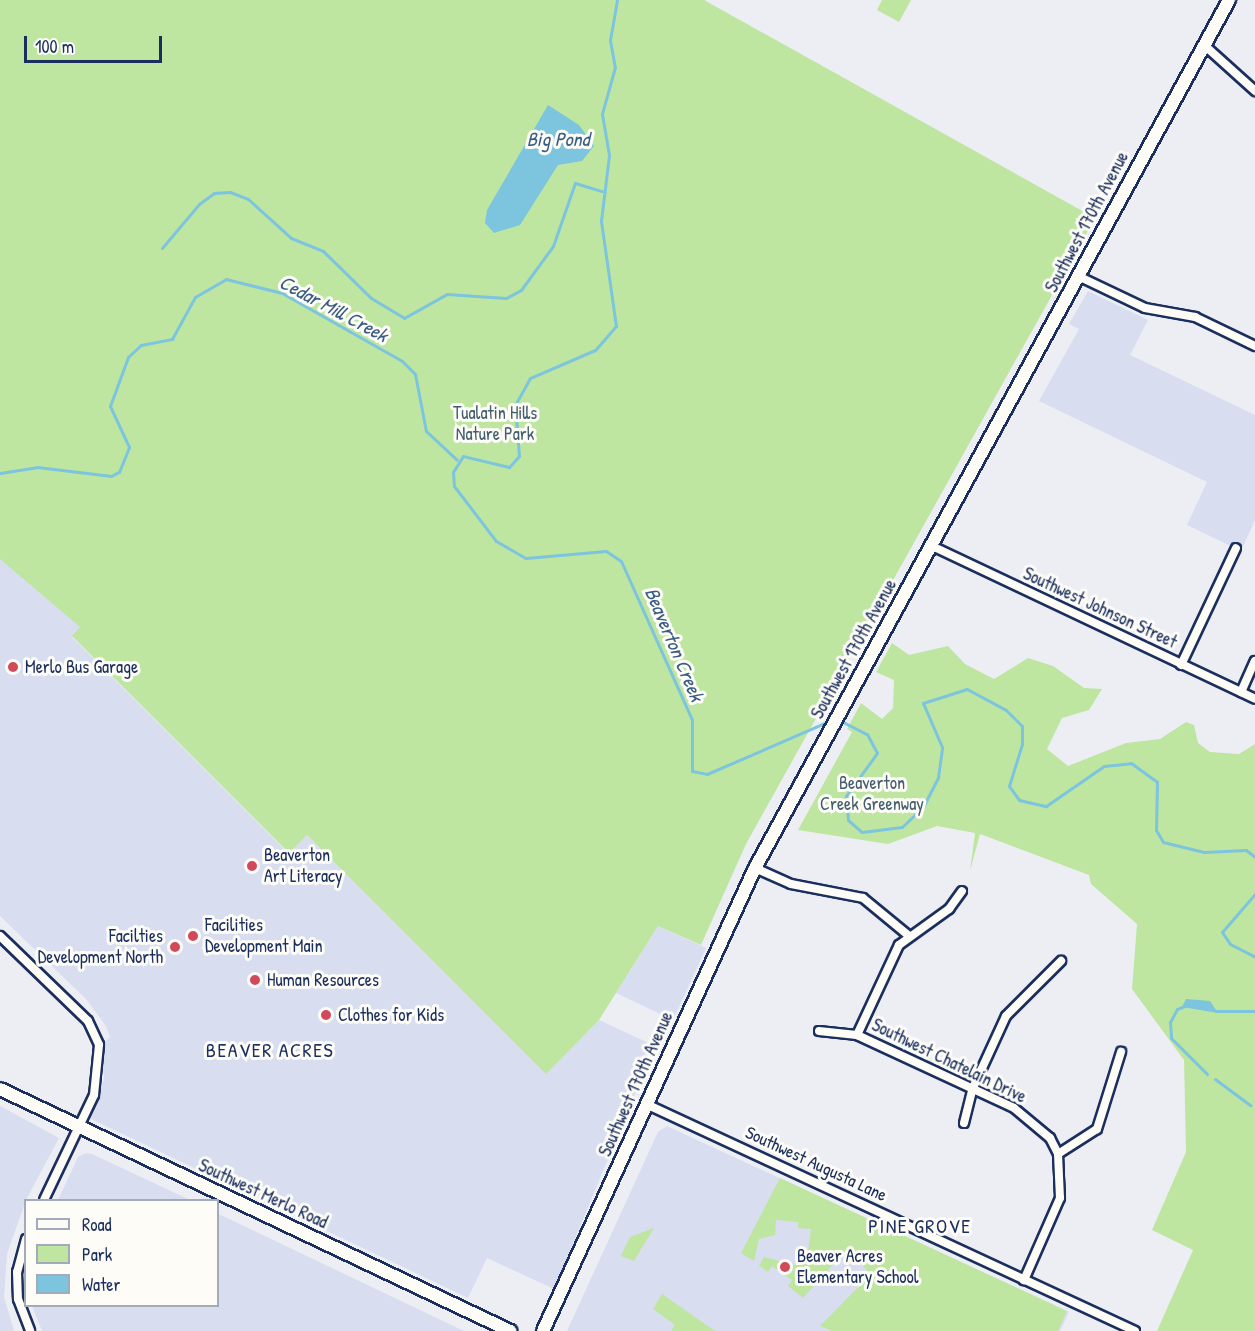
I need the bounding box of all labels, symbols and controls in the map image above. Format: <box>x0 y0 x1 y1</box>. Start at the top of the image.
scale bar <box>27 24 165 62</box>
text: 100 m <box>35 34 74 59</box>
water label: Big Pond <box>527 126 589 150</box>
street label: Southwest 170th Avenue <box>1041 148 1133 296</box>
water label: Cedar Mill Creek <box>276 269 392 347</box>
park label: Tualatin Hills Nature Park <box>453 403 537 446</box>
street label: Southwest Johnson Street <box>1020 563 1180 653</box>
street label: Southwest 170th Avenue <box>807 575 901 723</box>
water label: Beaverton Creek <box>640 584 710 704</box>
place label: Merlo Bus Garage <box>25 656 138 678</box>
marker: Merlo Bus Garage <box>6 660 20 674</box>
park label: Beaverton Creek Greenway <box>820 773 924 816</box>
place label: Beaverton Art Literacy <box>264 845 343 888</box>
marker: Beaverton Art Literacy <box>245 859 259 873</box>
place label: Facilities Development Main <box>205 915 323 958</box>
place label: Facilties Development North <box>38 926 163 968</box>
marker: Facilities Development Main <box>186 929 200 943</box>
marker: Facilties Development North <box>168 940 182 954</box>
place label: Human Resources <box>267 969 379 991</box>
marker: Human Resources <box>248 973 262 987</box>
place label: Clothes for Kids <box>338 1004 444 1026</box>
marker: Clothes for Kids <box>319 1008 333 1022</box>
street label: Southwest 170th Avenue <box>594 1008 678 1160</box>
street label: Southwest Chatelain Drive <box>868 1014 1030 1108</box>
district label: BEAVER ACRES <box>206 1037 334 1061</box>
street label: Southwest Augusta Lane <box>742 1122 890 1206</box>
street label: Southwest Merlo Road <box>195 1155 331 1233</box>
legend <box>24 1199 219 1307</box>
text: Road <box>82 1212 112 1237</box>
district label: PINE GROVE <box>868 1213 972 1237</box>
text: Park <box>82 1242 112 1267</box>
place label: Beaver Acres Elementary School <box>797 1246 918 1288</box>
marker: Beaver Acres Elementary School <box>778 1260 792 1274</box>
text: Water <box>82 1272 120 1297</box>

